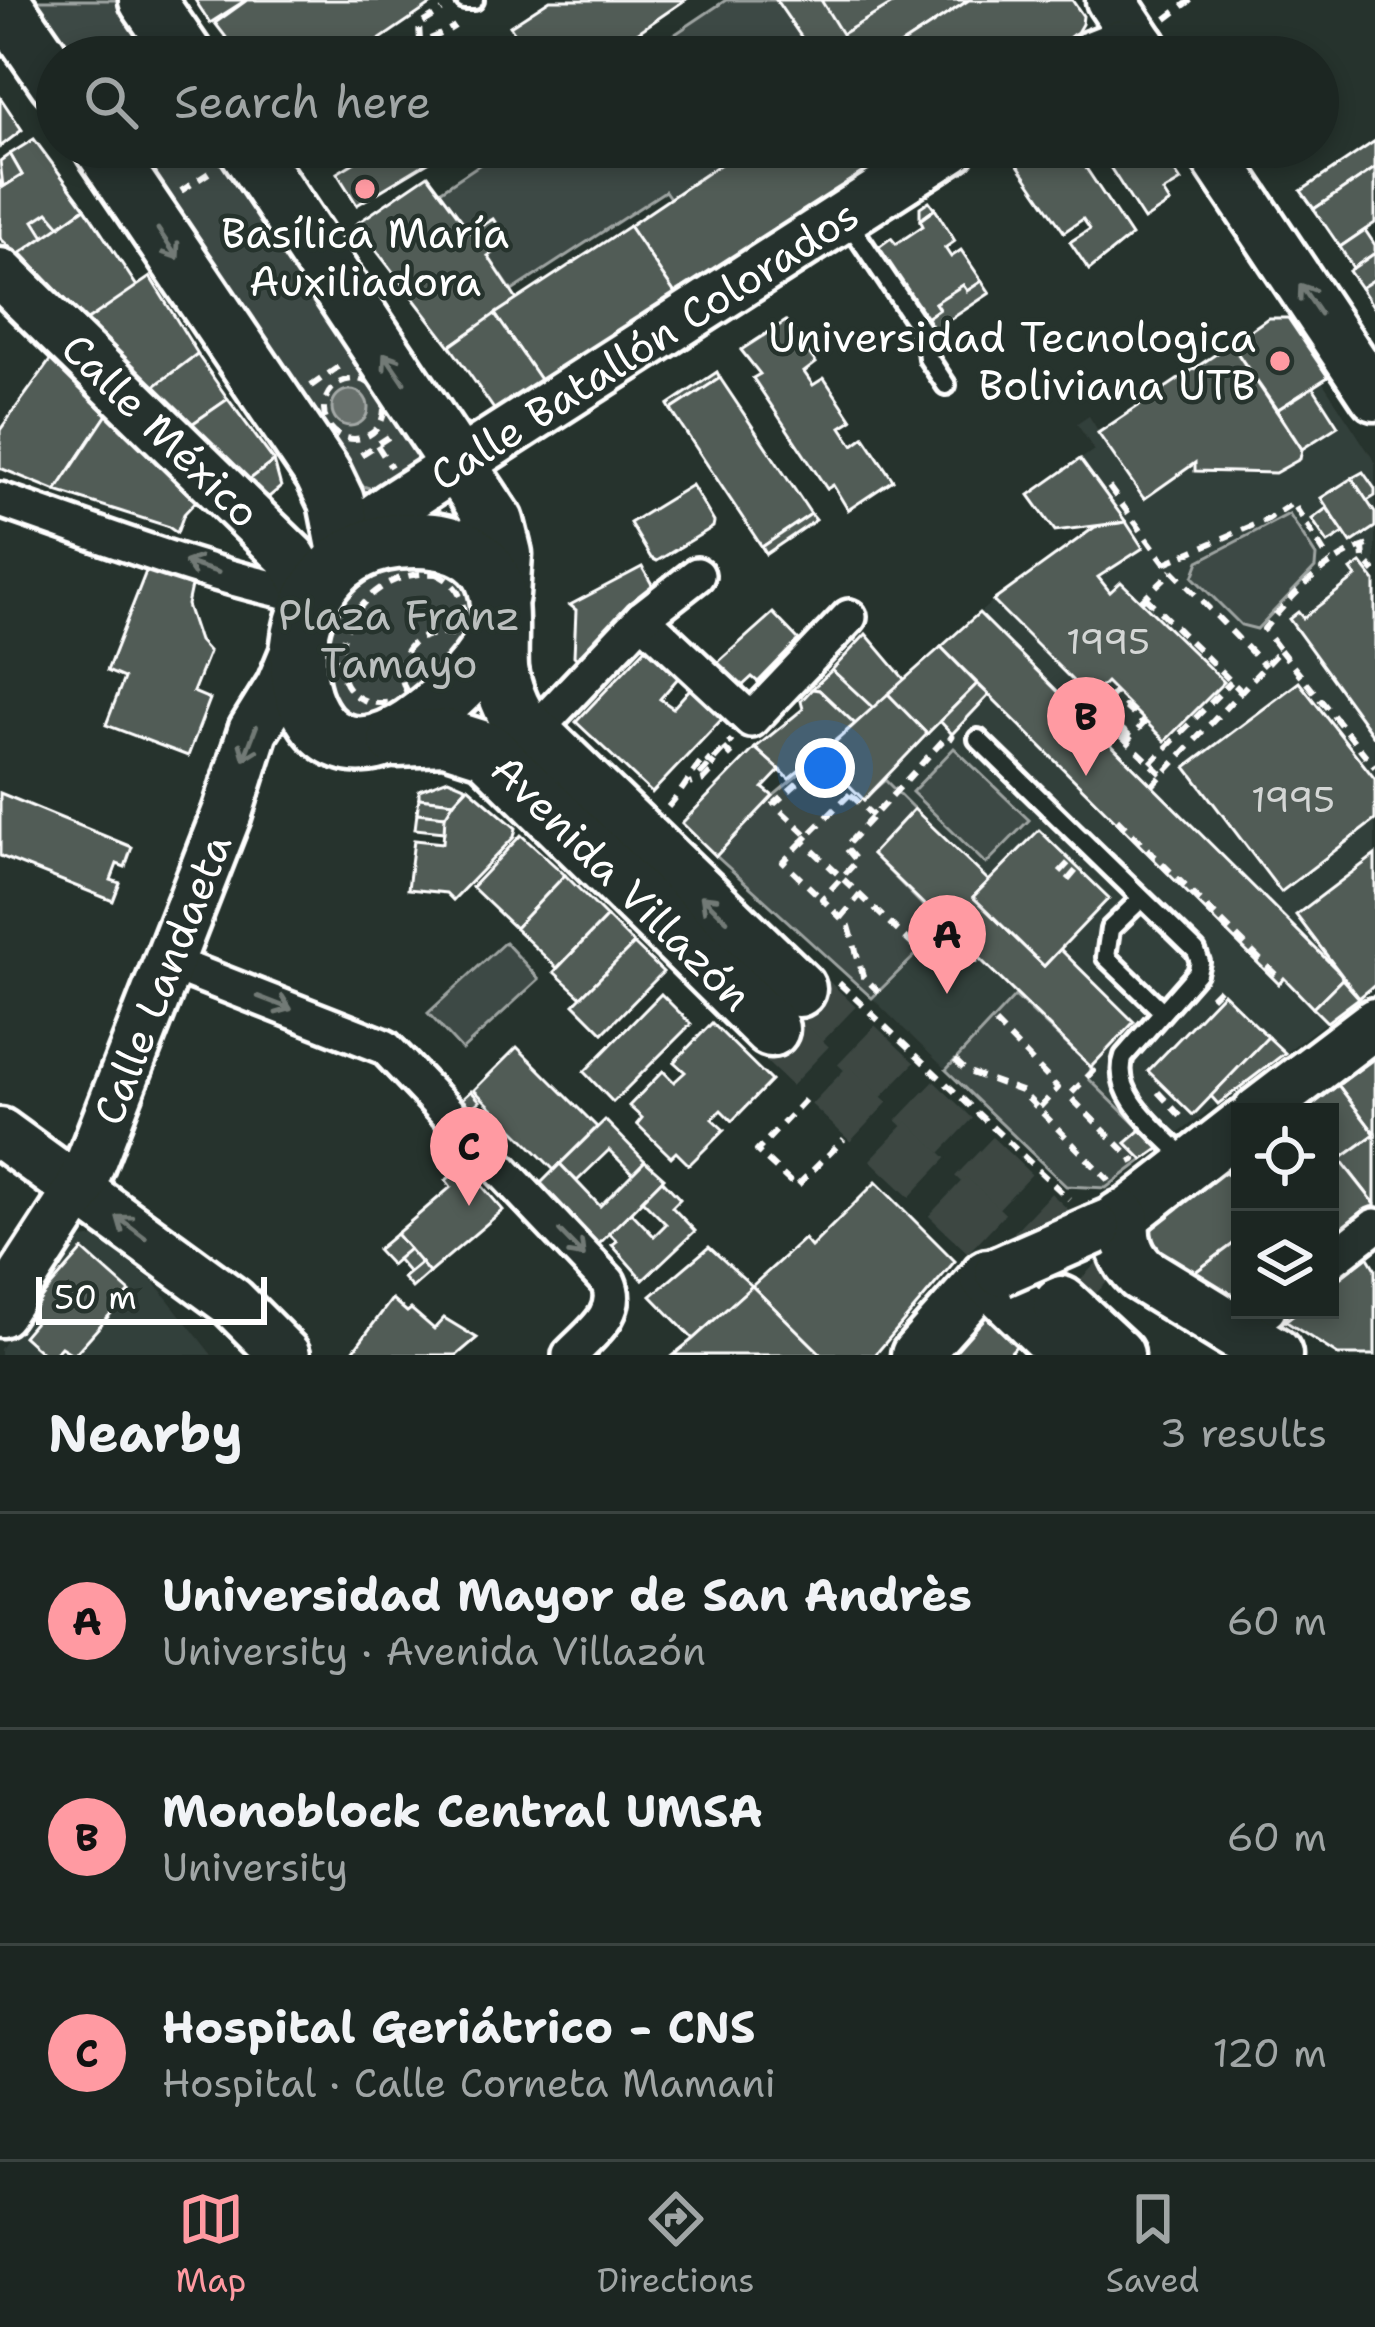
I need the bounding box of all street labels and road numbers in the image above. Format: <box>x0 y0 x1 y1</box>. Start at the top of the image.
street label: Calle Batallón Colorados <box>419 186 869 503</box>
street label: Calle México <box>50 320 272 540</box>
street label: Avenida Villazón <box>479 742 764 1023</box>
street label: Calle Landaeta <box>80 826 244 1133</box>

